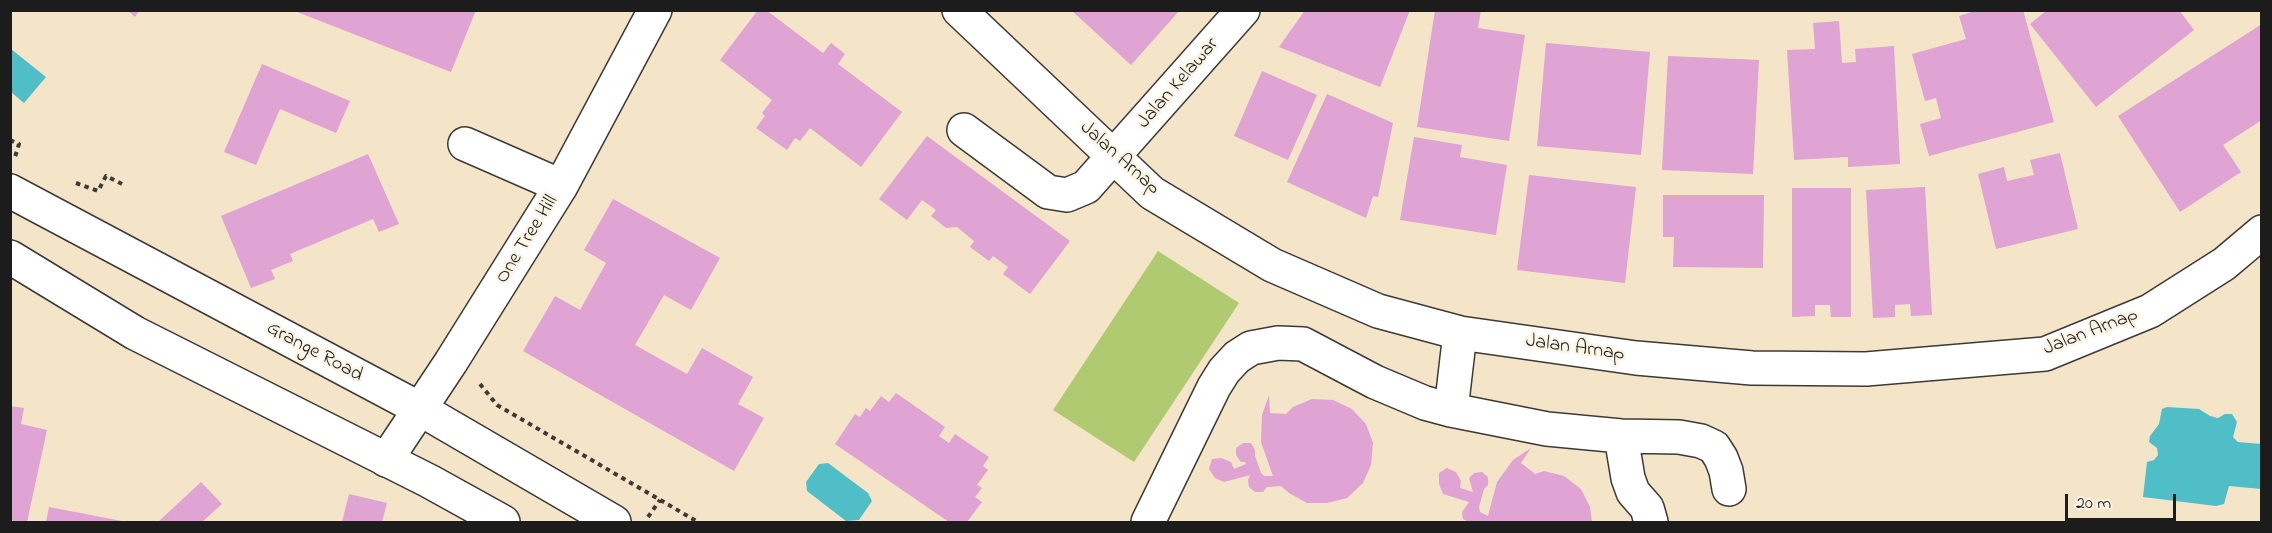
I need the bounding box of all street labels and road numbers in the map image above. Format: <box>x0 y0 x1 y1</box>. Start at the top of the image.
street label: Jalan Kelawar <box>1133 34 1225 134</box>
street label: Jalan Arnap <box>1074 117 1164 201</box>
street label: One Tree Hill <box>491 191 565 289</box>
street label: Jalan Arnap <box>2040 304 2142 362</box>
street label: Grange Road <box>262 318 366 388</box>
street label: Jalan Arnap <box>1524 330 1626 368</box>

